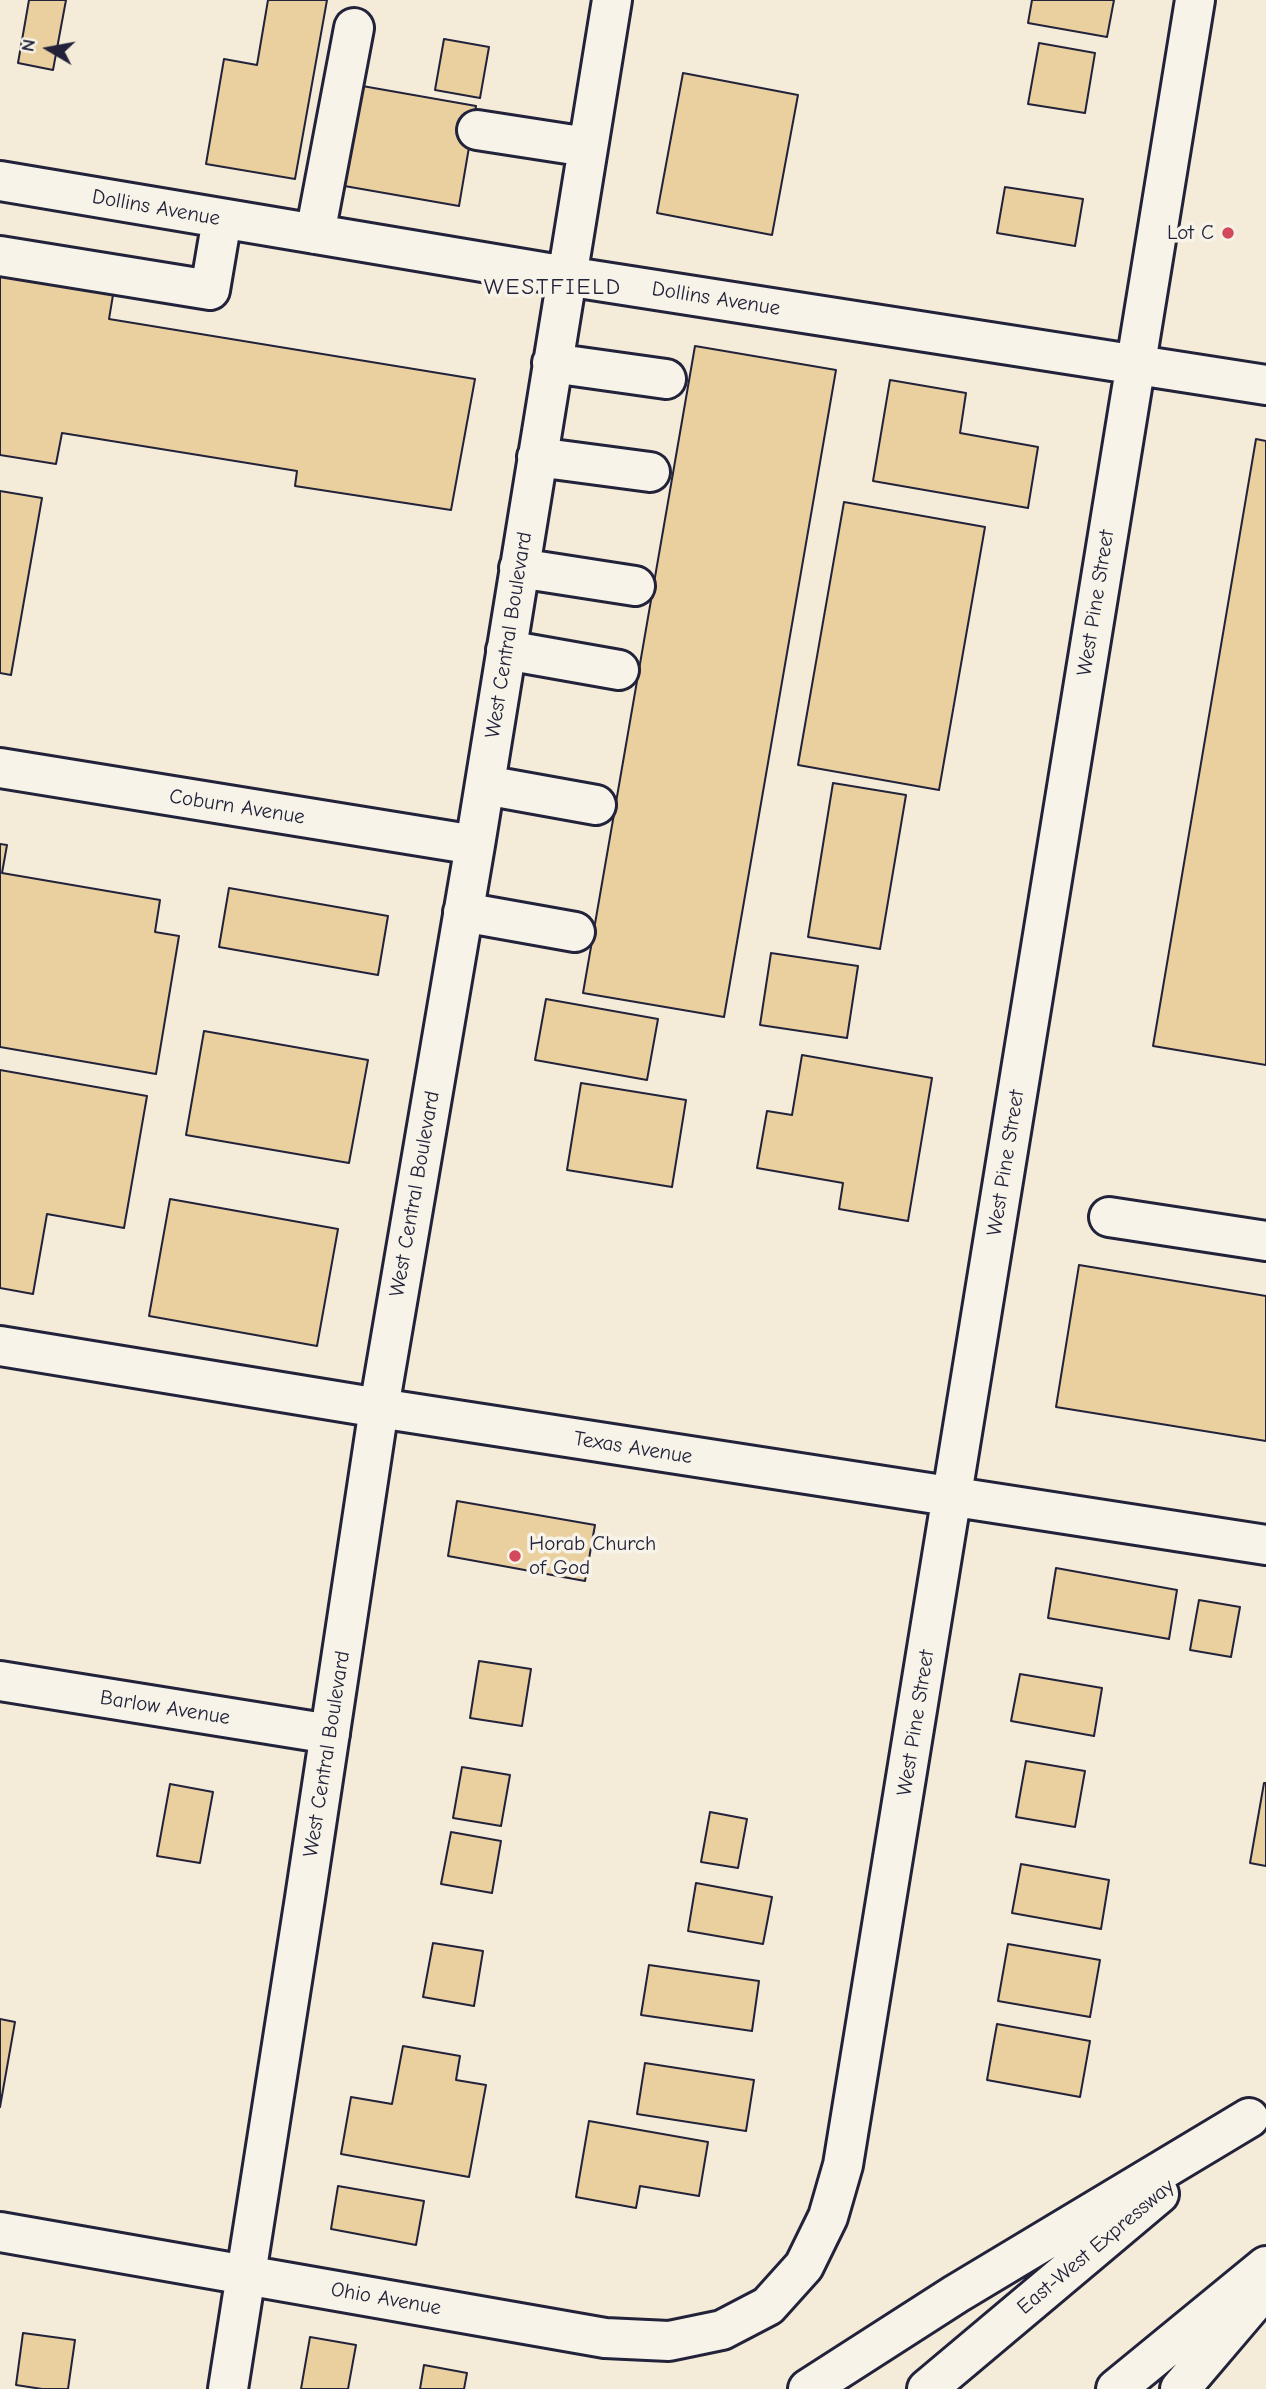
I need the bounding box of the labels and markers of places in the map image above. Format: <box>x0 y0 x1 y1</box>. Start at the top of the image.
place label: Lot C <box>1167 220 1214 246</box>
marker: Lot C <box>1220 225 1236 241</box>
place label: Horab Church of God <box>529 1531 656 1581</box>
marker: Horab Church of God <box>507 1548 523 1564</box>

